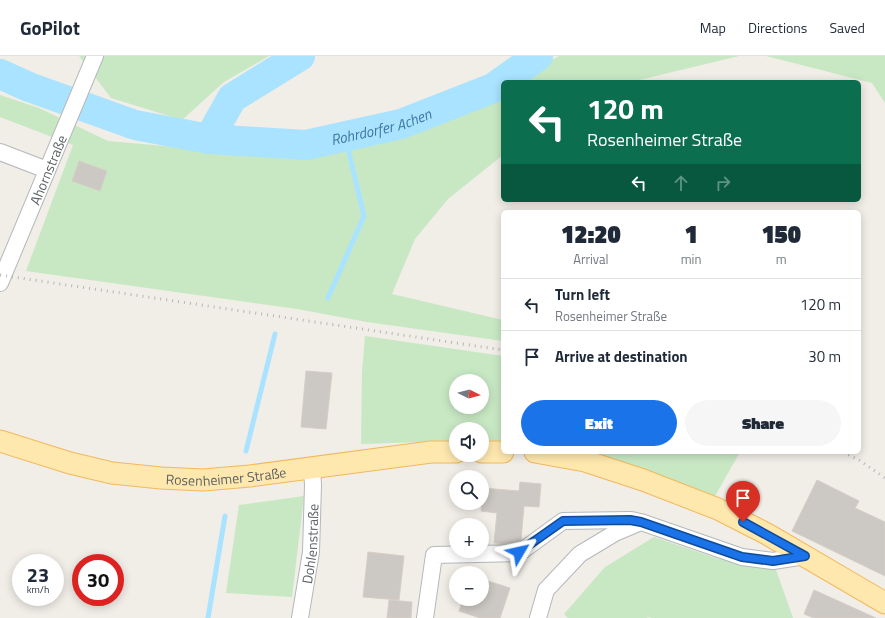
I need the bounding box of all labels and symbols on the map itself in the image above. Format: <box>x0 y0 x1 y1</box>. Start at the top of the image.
water label: Rohrdorfer Achen <box>328 102 435 151</box>
street label: Ahornstraße <box>23 131 71 208</box>
north arrow <box>449 374 489 414</box>
street label: Rosenheimer Straße <box>165 461 287 490</box>
pin <box>726 481 760 522</box>
street label: Dohlenstraße <box>295 503 323 585</box>
position arrow <box>498 531 540 573</box>
speed limit sign: 30 <box>72 554 124 606</box>

